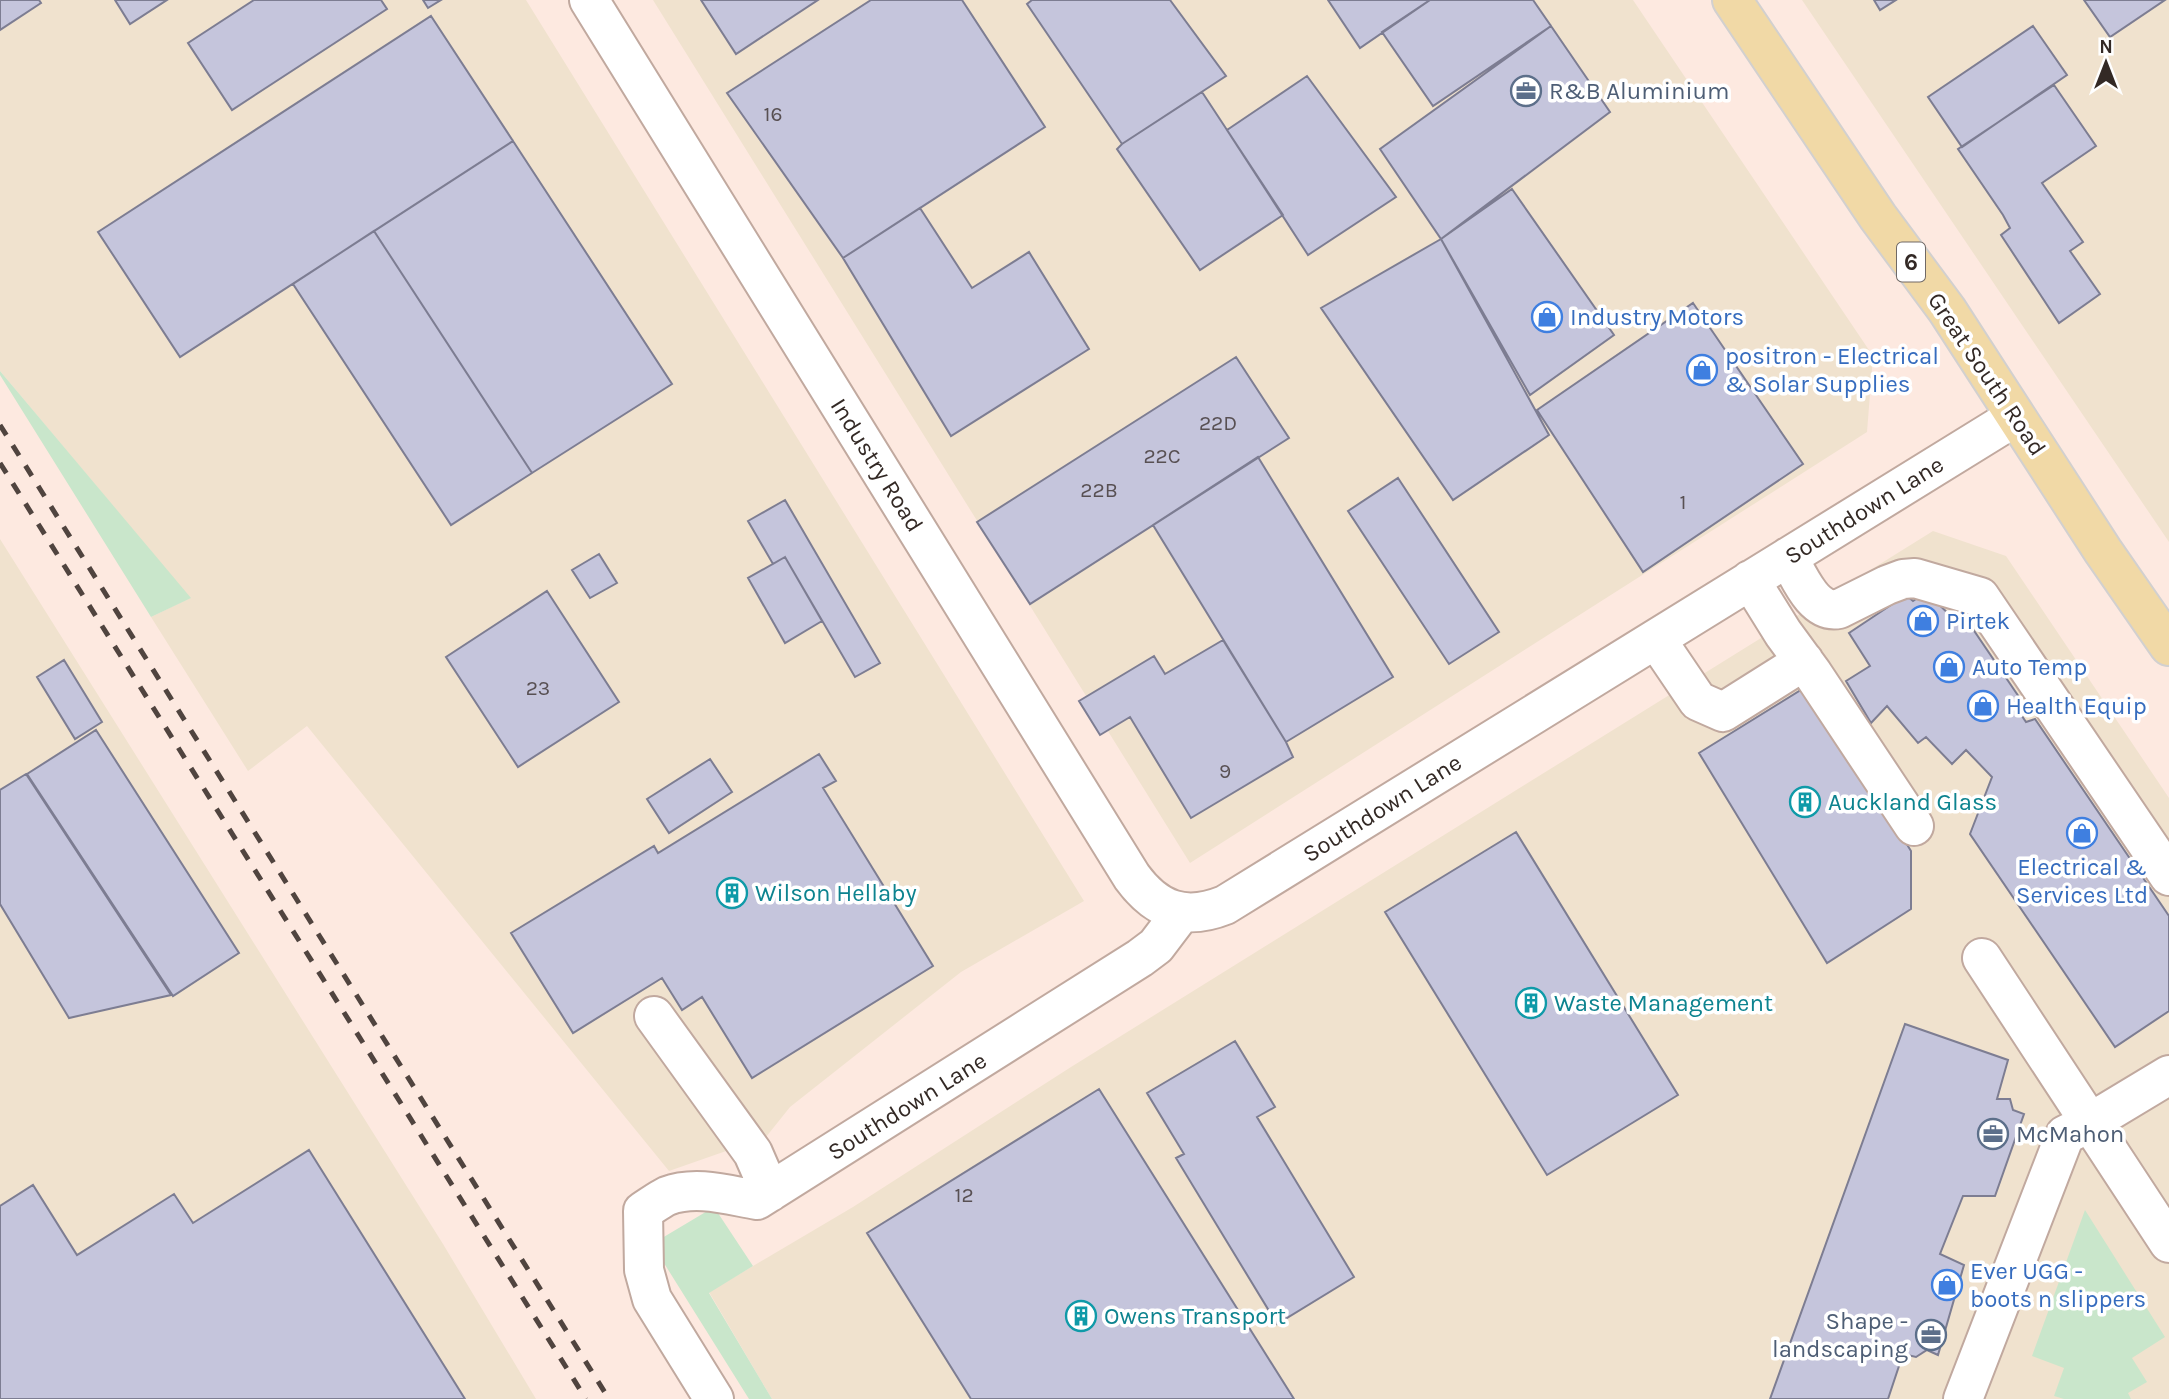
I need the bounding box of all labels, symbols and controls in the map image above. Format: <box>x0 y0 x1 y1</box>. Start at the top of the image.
north arrow <box>2071 28 2141 98</box>
text: N <box>2099 36 2113 58</box>
office icon: R&B Aluminium <box>1509 74 1543 108</box>
place label: R&B Aluminium <box>1549 77 1730 105</box>
house number: 16 <box>764 102 782 126</box>
road number: 6 <box>1897 243 1925 282</box>
street label: Great South Road <box>1922 287 2052 461</box>
shop icon: Industry Motors <box>1530 300 1564 334</box>
place label: Industry Motors <box>1570 303 1744 331</box>
place label: positron - Electrical & Solar Supplies <box>1725 342 1939 398</box>
shop icon: positron - Electrical & Solar Supplies <box>1685 353 1719 387</box>
street label: Industry Road <box>825 393 929 537</box>
house number: 22D <box>1199 411 1237 435</box>
house number: 22C <box>1143 444 1181 468</box>
street label: Southdown Lane <box>1779 450 1949 570</box>
house number: 22B <box>1080 478 1118 502</box>
house number: 1 <box>1680 490 1686 514</box>
shop icon: Pirtek <box>1906 604 1940 638</box>
place label: Pirtek <box>1946 607 2010 635</box>
shop icon: Auto Temp <box>1932 650 1966 684</box>
place label: Auto Temp <box>1972 653 2087 681</box>
house number: 23 <box>526 676 550 700</box>
shop icon: Health Equip <box>1966 689 2000 723</box>
place label: Health Equip <box>2006 692 2147 720</box>
street label: Southdown Lane <box>1297 748 1467 868</box>
house number: 9 <box>1219 759 1231 783</box>
building icon: Auckland Glass <box>1788 785 1822 819</box>
place label: Auckland Glass <box>1828 788 1997 816</box>
shop icon: Electrical & Services Ltd <box>2065 816 2099 850</box>
place label: Electrical & Services Ltd <box>2016 853 2148 909</box>
building icon: Wilson Hellaby <box>715 876 749 910</box>
place label: Wilson Hellaby <box>755 879 917 907</box>
building icon: Waste Management <box>1514 986 1548 1020</box>
place label: Waste Management <box>1554 989 1773 1017</box>
street label: Southdown Lane <box>822 1046 992 1166</box>
office icon: McMahon <box>1976 1117 2010 1151</box>
place label: McMahon <box>2016 1120 2124 1148</box>
house number: 12 <box>954 1183 974 1207</box>
place label: Ever UGG - boots n slippers <box>1970 1257 2146 1313</box>
shop icon: Ever UGG - boots n slippers <box>1930 1268 1964 1302</box>
building icon: Owens Transport <box>1064 1299 1098 1333</box>
place label: Owens Transport <box>1104 1302 1286 1330</box>
place label: Shape - landscaping <box>1772 1307 1908 1363</box>
office icon: Shape - landscaping <box>1914 1318 1948 1352</box>

